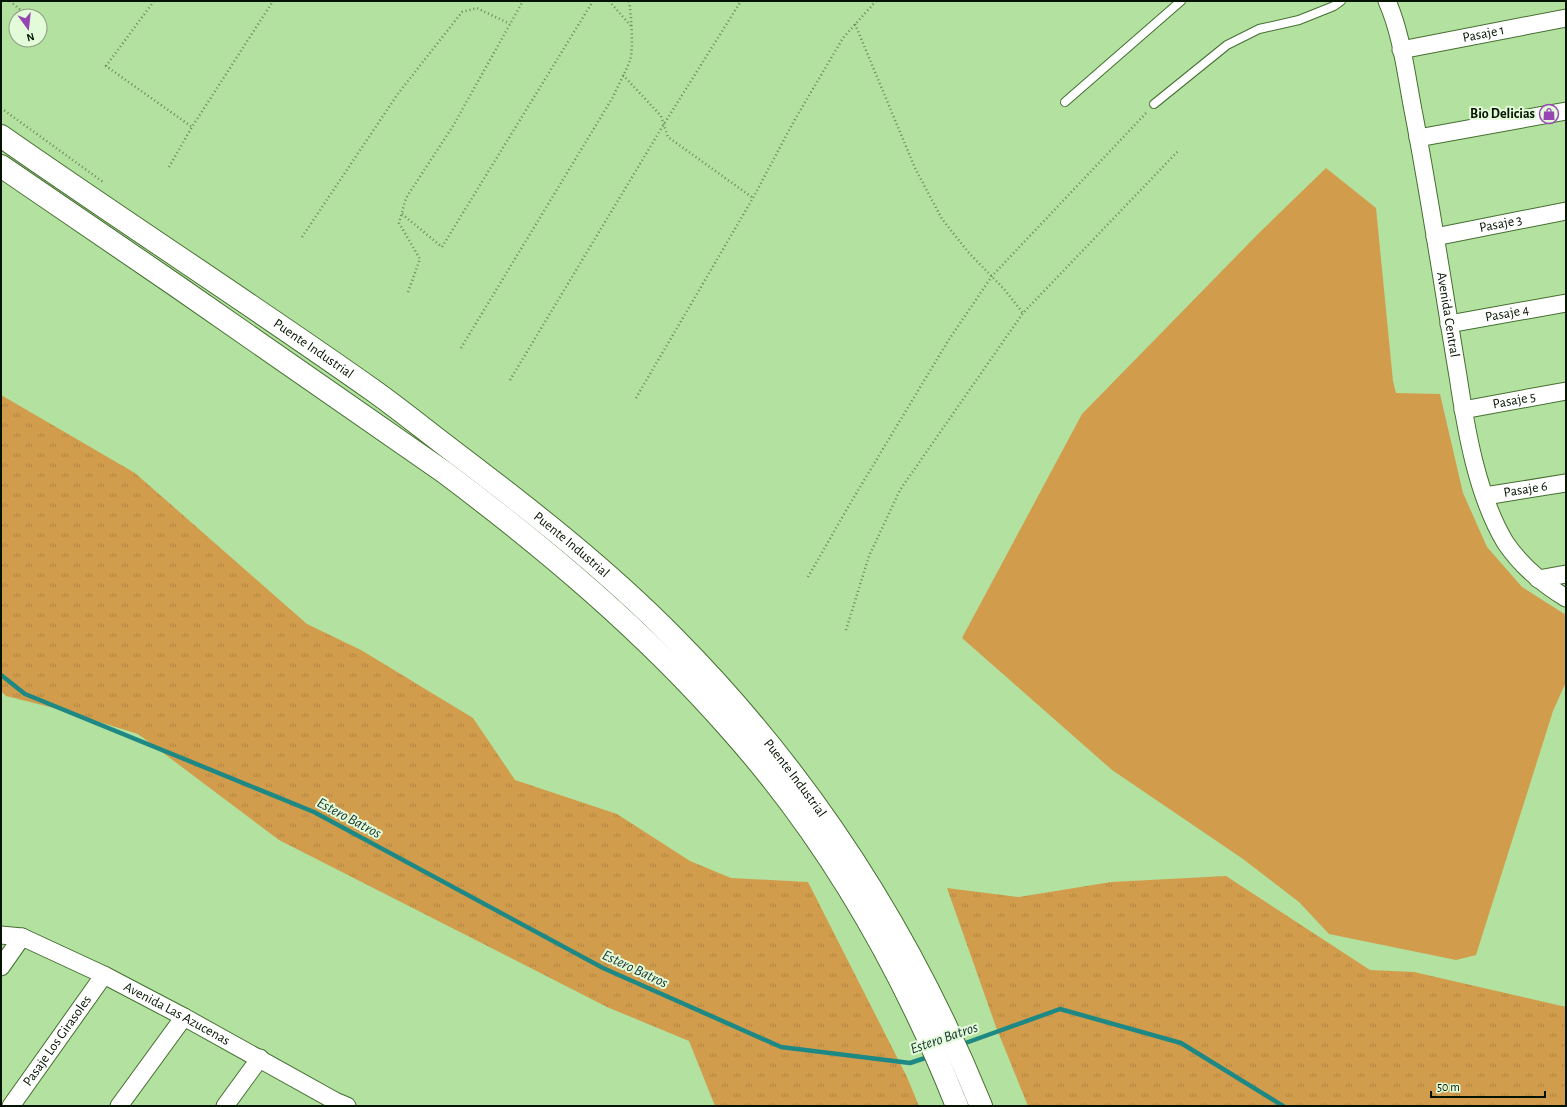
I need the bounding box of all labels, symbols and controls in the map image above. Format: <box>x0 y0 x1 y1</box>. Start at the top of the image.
north arrow <box>8 8 48 48</box>
street label: Pasaje 1 <box>1461 23 1506 45</box>
text: N <box>25 31 36 43</box>
shop icon: Bio Delicias <box>1538 103 1560 125</box>
place label: Bio Delicias <box>1470 107 1535 121</box>
street label: Pasaje 3 <box>1478 213 1524 235</box>
street label: Avenida Central <box>1434 271 1462 358</box>
street label: Pasaje 4 <box>1484 303 1530 324</box>
street label: Puente Industrial <box>271 316 356 381</box>
street label: Pasaje 5 <box>1492 390 1537 411</box>
street label: Pasaje 6 <box>1503 479 1548 500</box>
street label: Puente Industrial <box>531 509 612 580</box>
street label: Puente Industrial <box>761 737 829 820</box>
water label: Estero Batros <box>314 795 384 841</box>
water label: Estero Batros <box>600 947 670 991</box>
street label: Avenida Las Azucenas <box>121 980 232 1048</box>
street label: Pasaje Los Girasoles <box>21 993 94 1089</box>
water label: Estero Batros <box>908 1019 980 1057</box>
scale bar <box>1431 1073 1545 1099</box>
text: 50 m <box>1437 1081 1460 1093</box>

